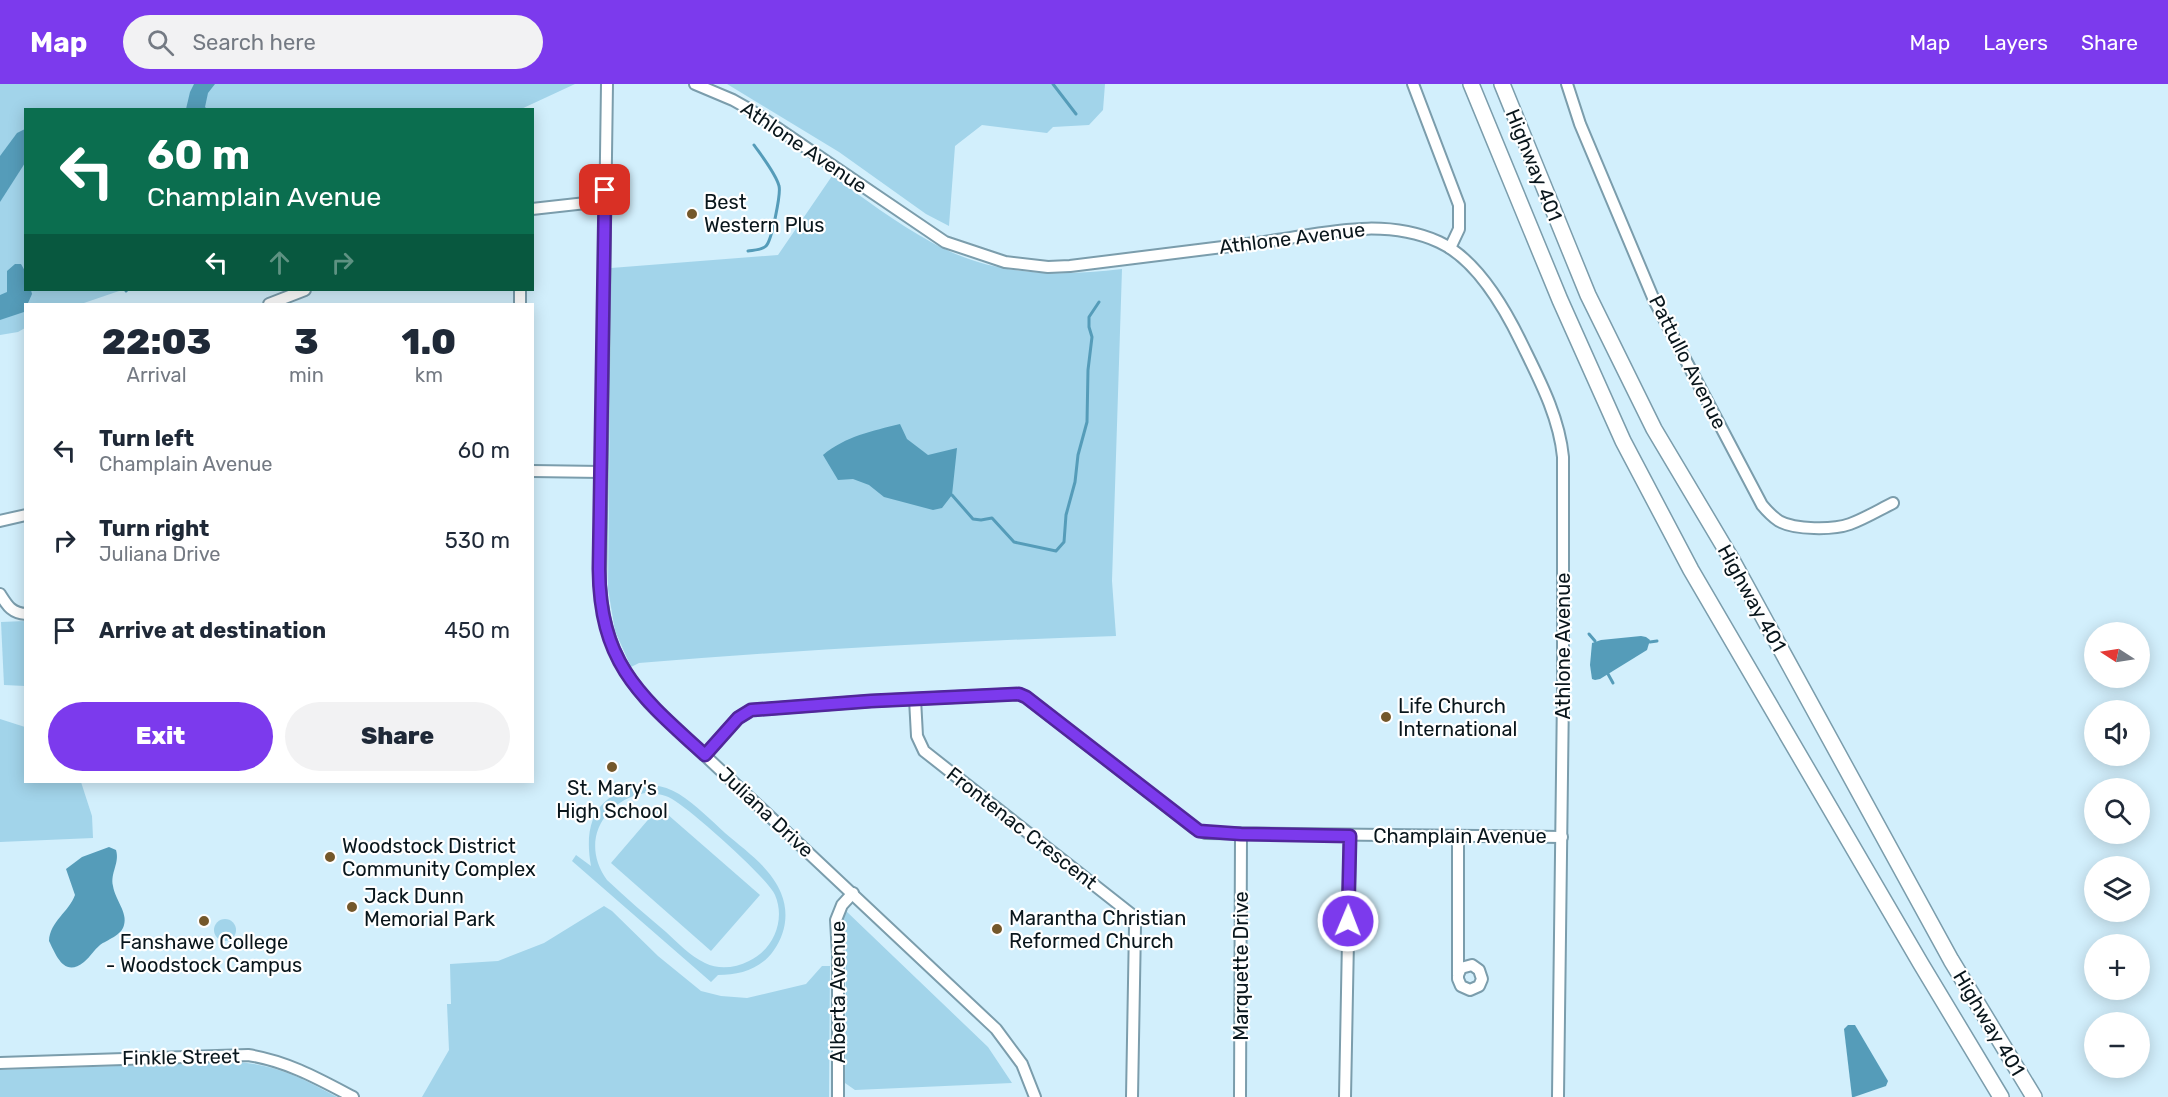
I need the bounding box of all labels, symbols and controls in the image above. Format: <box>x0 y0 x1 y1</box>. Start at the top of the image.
search box <box>123 15 543 69</box>
text: Map <box>30 26 87 59</box>
icon: search <box>144 26 177 59</box>
text: Search here <box>192 29 316 56</box>
text: Map <box>1909 30 1950 55</box>
text: Layers <box>1983 30 2048 55</box>
text: Share <box>2081 30 2138 55</box>
street label: Athlone Avenue <box>736 96 872 198</box>
street label: Highway 401 <box>1501 105 1567 225</box>
text: 60 m <box>147 130 250 180</box>
icon: left <box>48 132 126 210</box>
pin <box>579 164 630 215</box>
icon: arrive <box>588 173 621 206</box>
text: Champlain Avenue <box>147 181 381 213</box>
place label: Best Western Plus <box>704 190 825 237</box>
marker: Best Western Plus <box>685 207 699 221</box>
street label: Athlone Avenue <box>1218 217 1366 259</box>
icon: left <box>200 246 233 279</box>
icon: ahead <box>263 246 296 279</box>
icon: right <box>326 246 359 279</box>
street label: Pattullo Avenue <box>1644 291 1732 433</box>
text: 22:03 <box>102 320 211 363</box>
text: 3 <box>294 320 319 363</box>
text: 1.0 <box>402 320 456 363</box>
text: Arrival <box>127 363 187 387</box>
text: min <box>289 363 324 387</box>
text: km <box>415 363 443 387</box>
text: Turn left <box>99 425 194 452</box>
icon: left <box>48 434 81 467</box>
text: 60 m <box>458 437 510 464</box>
text: Champlain Avenue <box>99 452 273 476</box>
text: Turn right <box>99 515 209 542</box>
icon: right <box>48 524 81 557</box>
text: 530 m <box>445 527 510 554</box>
street label: Highway 401 <box>1713 540 1791 656</box>
text: Juliana Drive <box>99 542 221 566</box>
street label: Athlone Avenue <box>1551 573 1575 719</box>
icon: arrive <box>48 614 81 647</box>
text: Arrive at destination <box>99 617 326 644</box>
text: 450 m <box>444 617 510 644</box>
north arrow <box>2084 622 2150 688</box>
map controls <box>2084 622 2150 1078</box>
place label: Life Church International <box>1398 694 1517 741</box>
button: sound <box>2084 700 2150 766</box>
button: Exit <box>48 702 273 771</box>
button: Share <box>285 702 510 771</box>
marker: Life Church International <box>1379 710 1393 724</box>
marker: St. Mary's High School <box>605 760 619 774</box>
street label: Juliana Drive <box>713 762 819 862</box>
street label: Frontenac Crescent <box>942 762 1102 894</box>
place label: St. Mary's High School <box>556 776 668 823</box>
button: search <box>2084 778 2150 844</box>
street label: Champlain Avenue <box>1373 824 1547 848</box>
place label: Woodstock District Community Complex <box>342 834 536 881</box>
marker: Woodstock District Community Complex <box>323 850 337 864</box>
button: layers <box>2084 856 2150 922</box>
place label: Jack Dunn Memorial Park <box>364 884 496 931</box>
position arrow <box>1316 889 1380 953</box>
street label: Marquette Drive <box>1229 891 1253 1041</box>
marker: Jack Dunn Memorial Park <box>345 900 359 914</box>
place label: Marantha Christian Reformed Church <box>1009 906 1186 953</box>
marker: Fanshawe College - Woodstock Campus <box>197 914 211 928</box>
street label: Alberta Avenue <box>826 921 850 1063</box>
marker: Marantha Christian Reformed Church <box>990 922 1004 936</box>
place label: Fanshawe College - Woodstock Campus <box>106 930 302 977</box>
button: + <box>2084 934 2150 1000</box>
street label: Highway 401 <box>1948 966 2030 1080</box>
button: − <box>2084 1012 2150 1078</box>
street label: Finkle Street <box>122 1044 240 1070</box>

